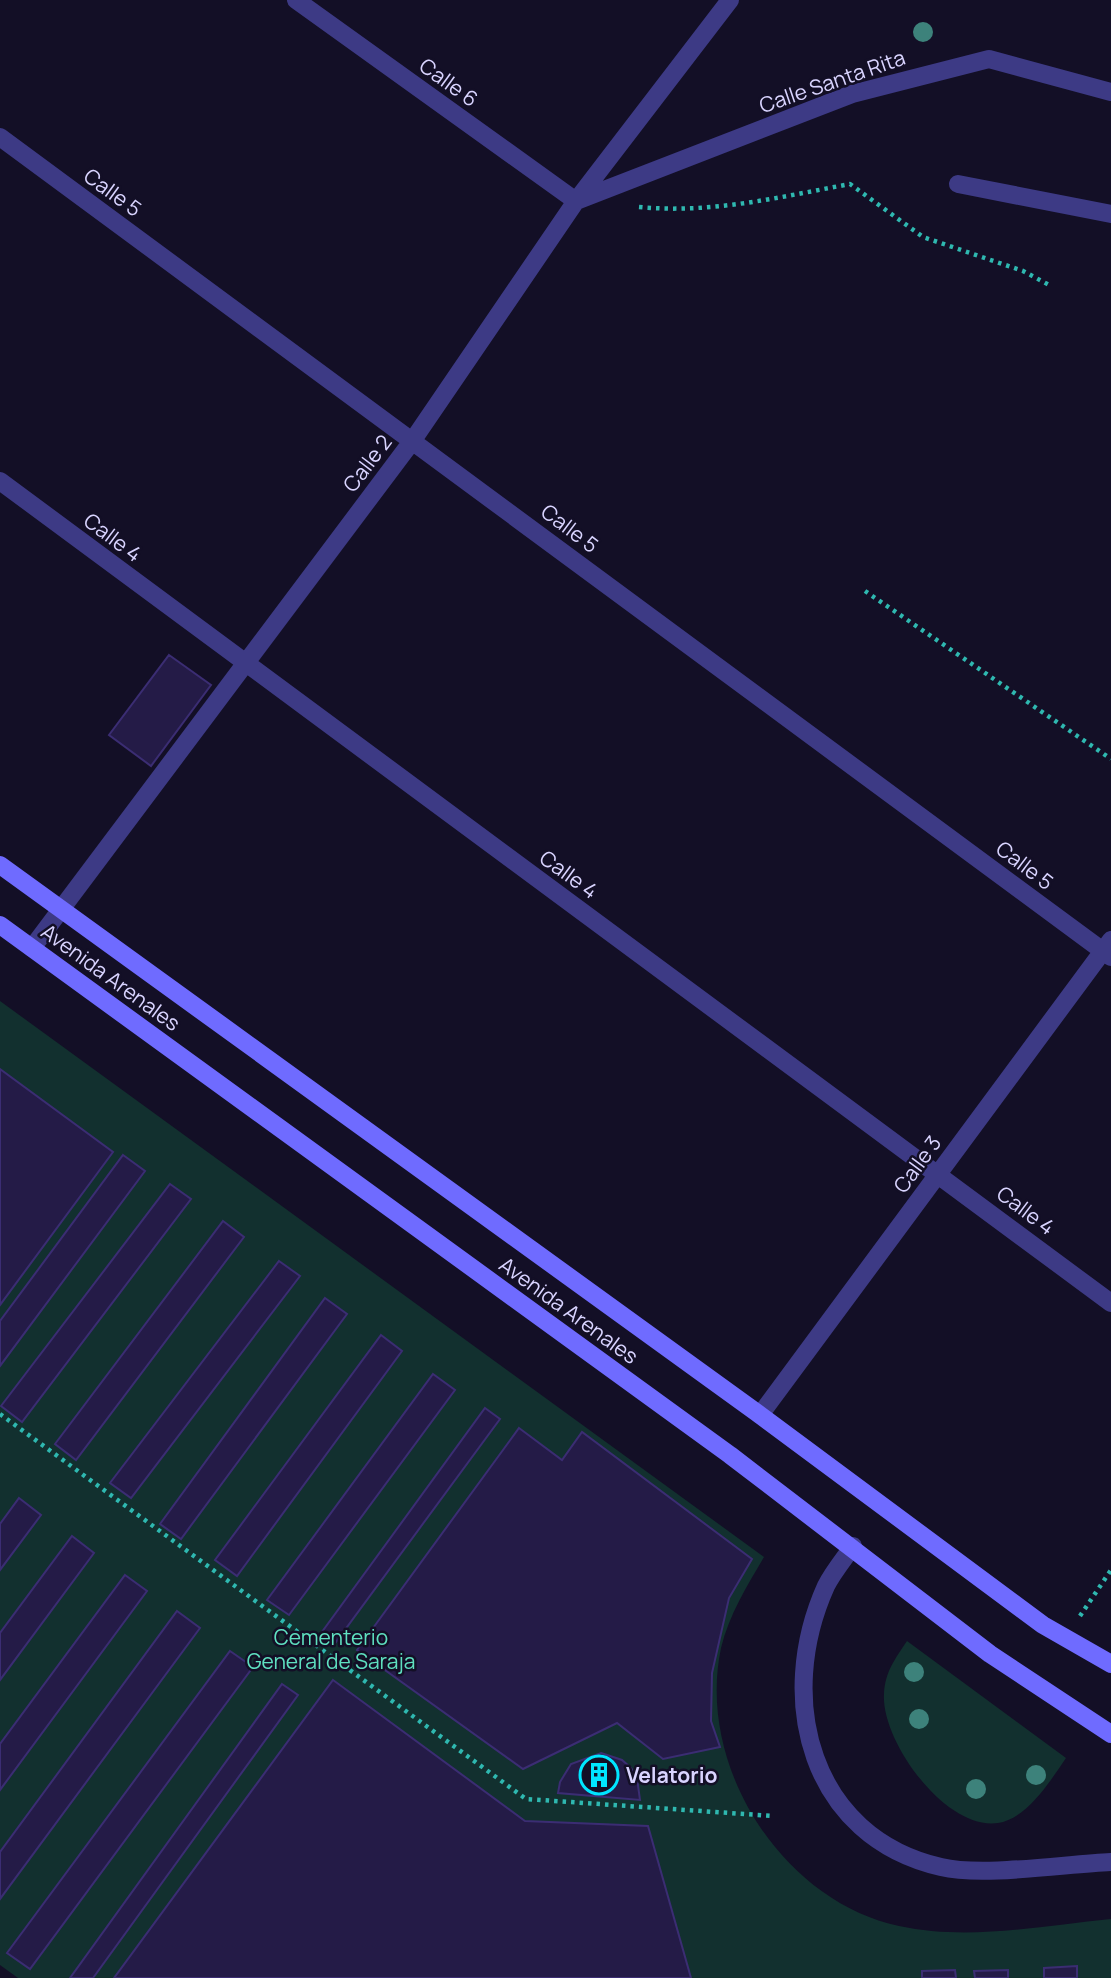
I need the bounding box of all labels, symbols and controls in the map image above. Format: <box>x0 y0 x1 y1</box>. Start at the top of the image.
street label: Calle Santa Rita <box>755 43 909 119</box>
street label: Calle 6 <box>414 51 484 113</box>
street label: Calle 5 <box>78 162 148 222</box>
street label: Calle 2 <box>336 429 398 497</box>
street label: Calle 5 <box>536 497 604 559</box>
street label: Calle 4 <box>78 506 148 568</box>
street label: Calle 5 <box>991 834 1059 896</box>
street label: Calle 4 <box>534 843 604 905</box>
street label: Avenida Arenales <box>36 917 186 1037</box>
street label: Calle 3 <box>887 1130 947 1198</box>
street label: Calle 4 <box>991 1179 1061 1241</box>
street label: Avenida Arenales <box>494 1250 644 1370</box>
park label: Cementerio General de Saraja <box>247 1623 415 1675</box>
building icon: Velatorio <box>578 1754 620 1796</box>
place label: Velatorio <box>626 1761 718 1789</box>

